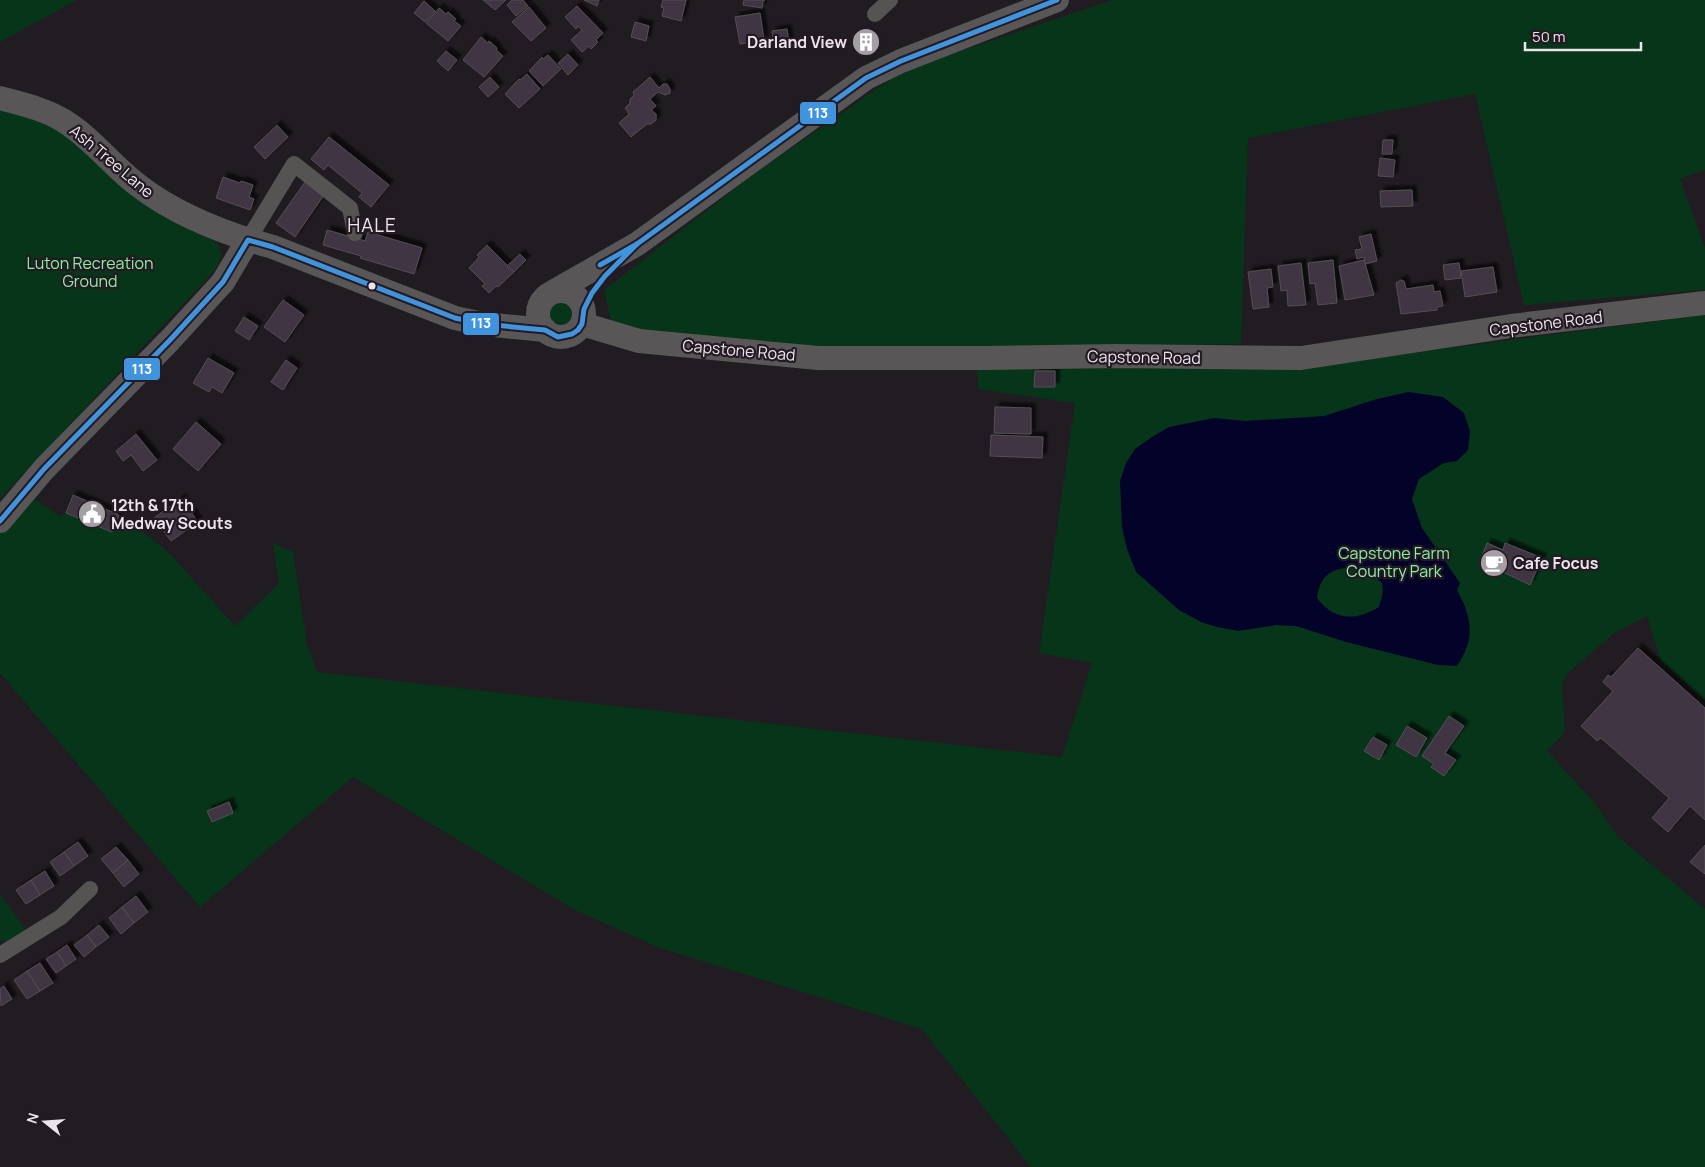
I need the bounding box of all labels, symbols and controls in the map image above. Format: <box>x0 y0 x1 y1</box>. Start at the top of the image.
scale bar <box>1525 20 1641 52</box>
text: 50 m <box>1532 26 1566 47</box>
building icon: Darland View <box>851 27 881 57</box>
place label: Darland View <box>747 31 847 53</box>
line badge: 113 <box>799 101 837 125</box>
text: 113 <box>808 103 828 122</box>
street label: Ash Tree Lane <box>65 119 159 203</box>
district label: HALE <box>347 212 397 238</box>
park label: Luton Recreation Ground <box>26 252 154 292</box>
unlabelled marker <box>367 281 377 291</box>
street label: Capstone Road <box>1488 305 1604 341</box>
line badge: 113 <box>462 312 500 336</box>
text: 113 <box>471 313 491 332</box>
street label: Capstone Road <box>681 334 797 366</box>
street label: Capstone Road <box>1087 345 1201 369</box>
line badge: 113 <box>123 357 161 381</box>
text: 113 <box>132 359 152 378</box>
place label: 12th & 17th Medway Scouts <box>111 494 233 534</box>
public building icon: 12th & 17th Medway Scouts <box>77 499 107 529</box>
park label: Capstone Farm Country Park <box>1338 542 1450 582</box>
cafe icon: Cafe Focus <box>1479 548 1509 578</box>
place label: Cafe Focus <box>1513 552 1599 574</box>
north arrow <box>20 1097 70 1147</box>
text: N <box>22 1110 43 1126</box>

